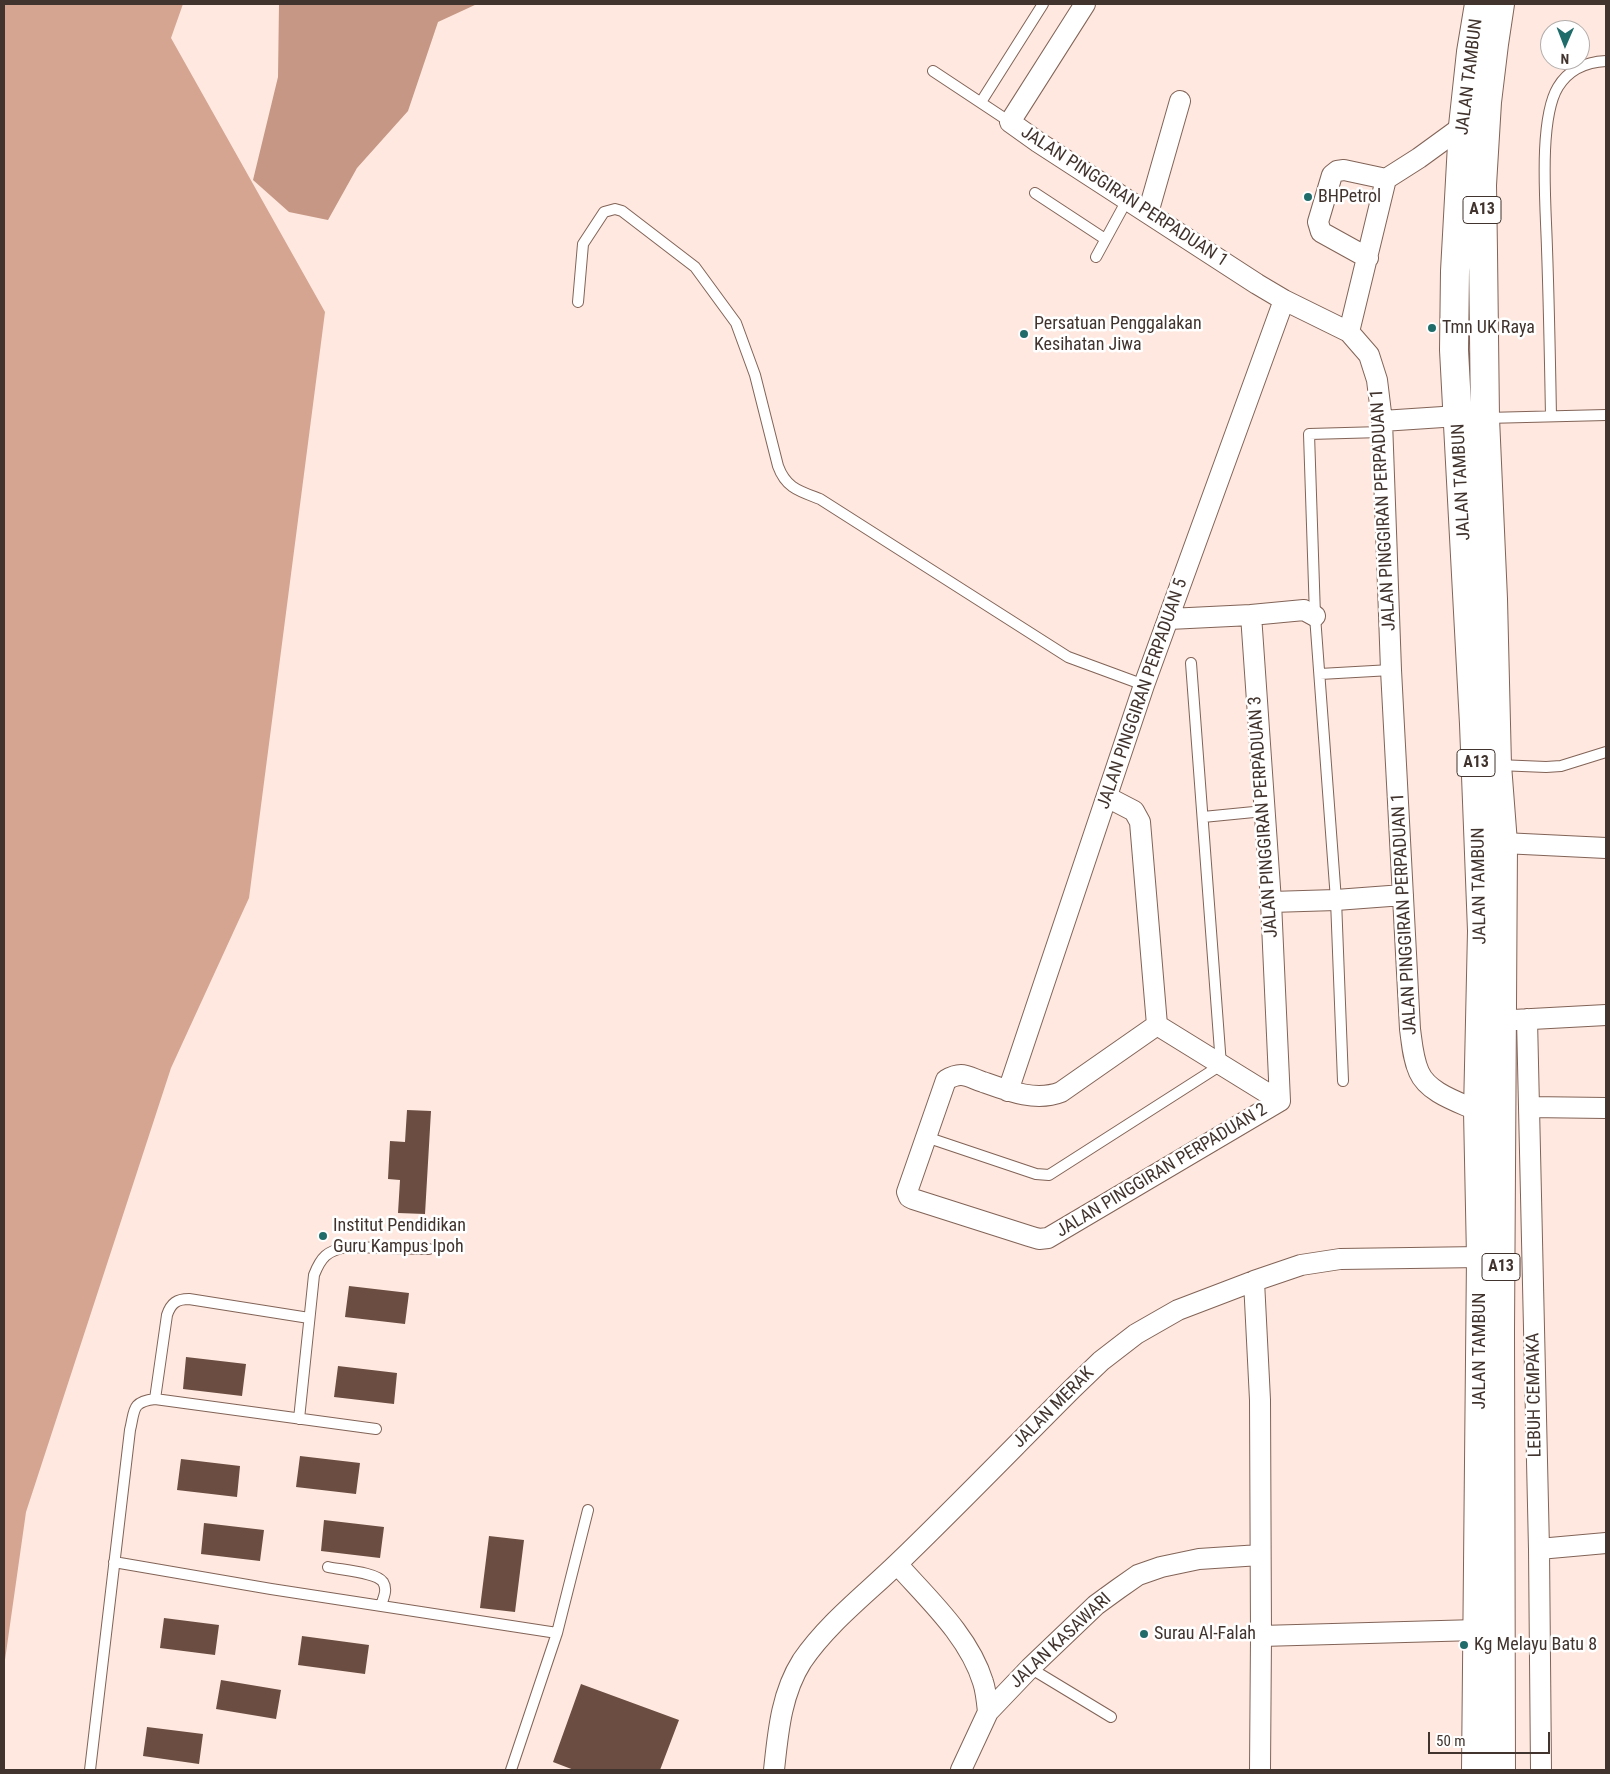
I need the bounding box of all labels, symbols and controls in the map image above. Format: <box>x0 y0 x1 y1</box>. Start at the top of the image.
street label: JALAN TAMBUN <box>1452 18 1488 136</box>
north arrow <box>1540 20 1590 70</box>
text: N <box>1560 51 1569 67</box>
street label: JALAN PINGGIRAN PERPADUAN 1 <box>1017 122 1231 272</box>
place label: BHPetrol <box>1318 186 1381 208</box>
marker: BHPetrol <box>1302 191 1314 203</box>
road number: A13 <box>1463 196 1501 224</box>
place label: Persatuan Penggalakan Kesihatan Jiwa <box>1034 313 1202 356</box>
place label: Tmn UK Raya <box>1442 317 1535 339</box>
marker: Tmn UK Raya <box>1426 322 1438 334</box>
marker: Persatuan Penggalakan Kesihatan Jiwa <box>1018 328 1030 340</box>
street label: JALAN PINGGIRAN PERPADUAN 1 <box>1367 388 1401 632</box>
street label: JALAN TAMBUN <box>1448 423 1476 541</box>
street label: JALAN PINGGIRAN PERPADUAN 5 <box>1093 576 1193 812</box>
street label: JALAN PINGGIRAN PERPADUAN 3 <box>1245 695 1283 939</box>
road number: A13 <box>1457 750 1495 776</box>
street label: JALAN PINGGIRAN PERPADUAN 1 <box>1388 792 1422 1036</box>
street label: JALAN TAMBUN <box>1468 827 1492 945</box>
street label: JALAN PINGGIRAN PERPADUAN 2 <box>1053 1099 1271 1243</box>
place label: Institut Pendidikan Guru Kampus Ipoh <box>333 1215 466 1258</box>
marker: Institut Pendidikan Guru Kampus Ipoh <box>317 1230 329 1242</box>
road number: A13 <box>1482 1254 1520 1280</box>
street label: JALAN TAMBUN <box>1469 1292 1491 1410</box>
street label: LEBUH CEMPAKA <box>1523 1332 1547 1458</box>
street label: JALAN MERAK <box>1009 1363 1099 1453</box>
street label: JALAN KASAWARI <box>1006 1589 1116 1693</box>
place label: Surau Al-Falah <box>1154 1623 1256 1645</box>
marker: Surau Al-Falah <box>1138 1628 1150 1640</box>
place label: Kg Melayu Batu 8 <box>1474 1634 1597 1656</box>
marker: Kg Melayu Batu 8 <box>1458 1639 1470 1651</box>
scale bar <box>1430 1722 1552 1754</box>
text: 50 m <box>1436 1732 1466 1750</box>

